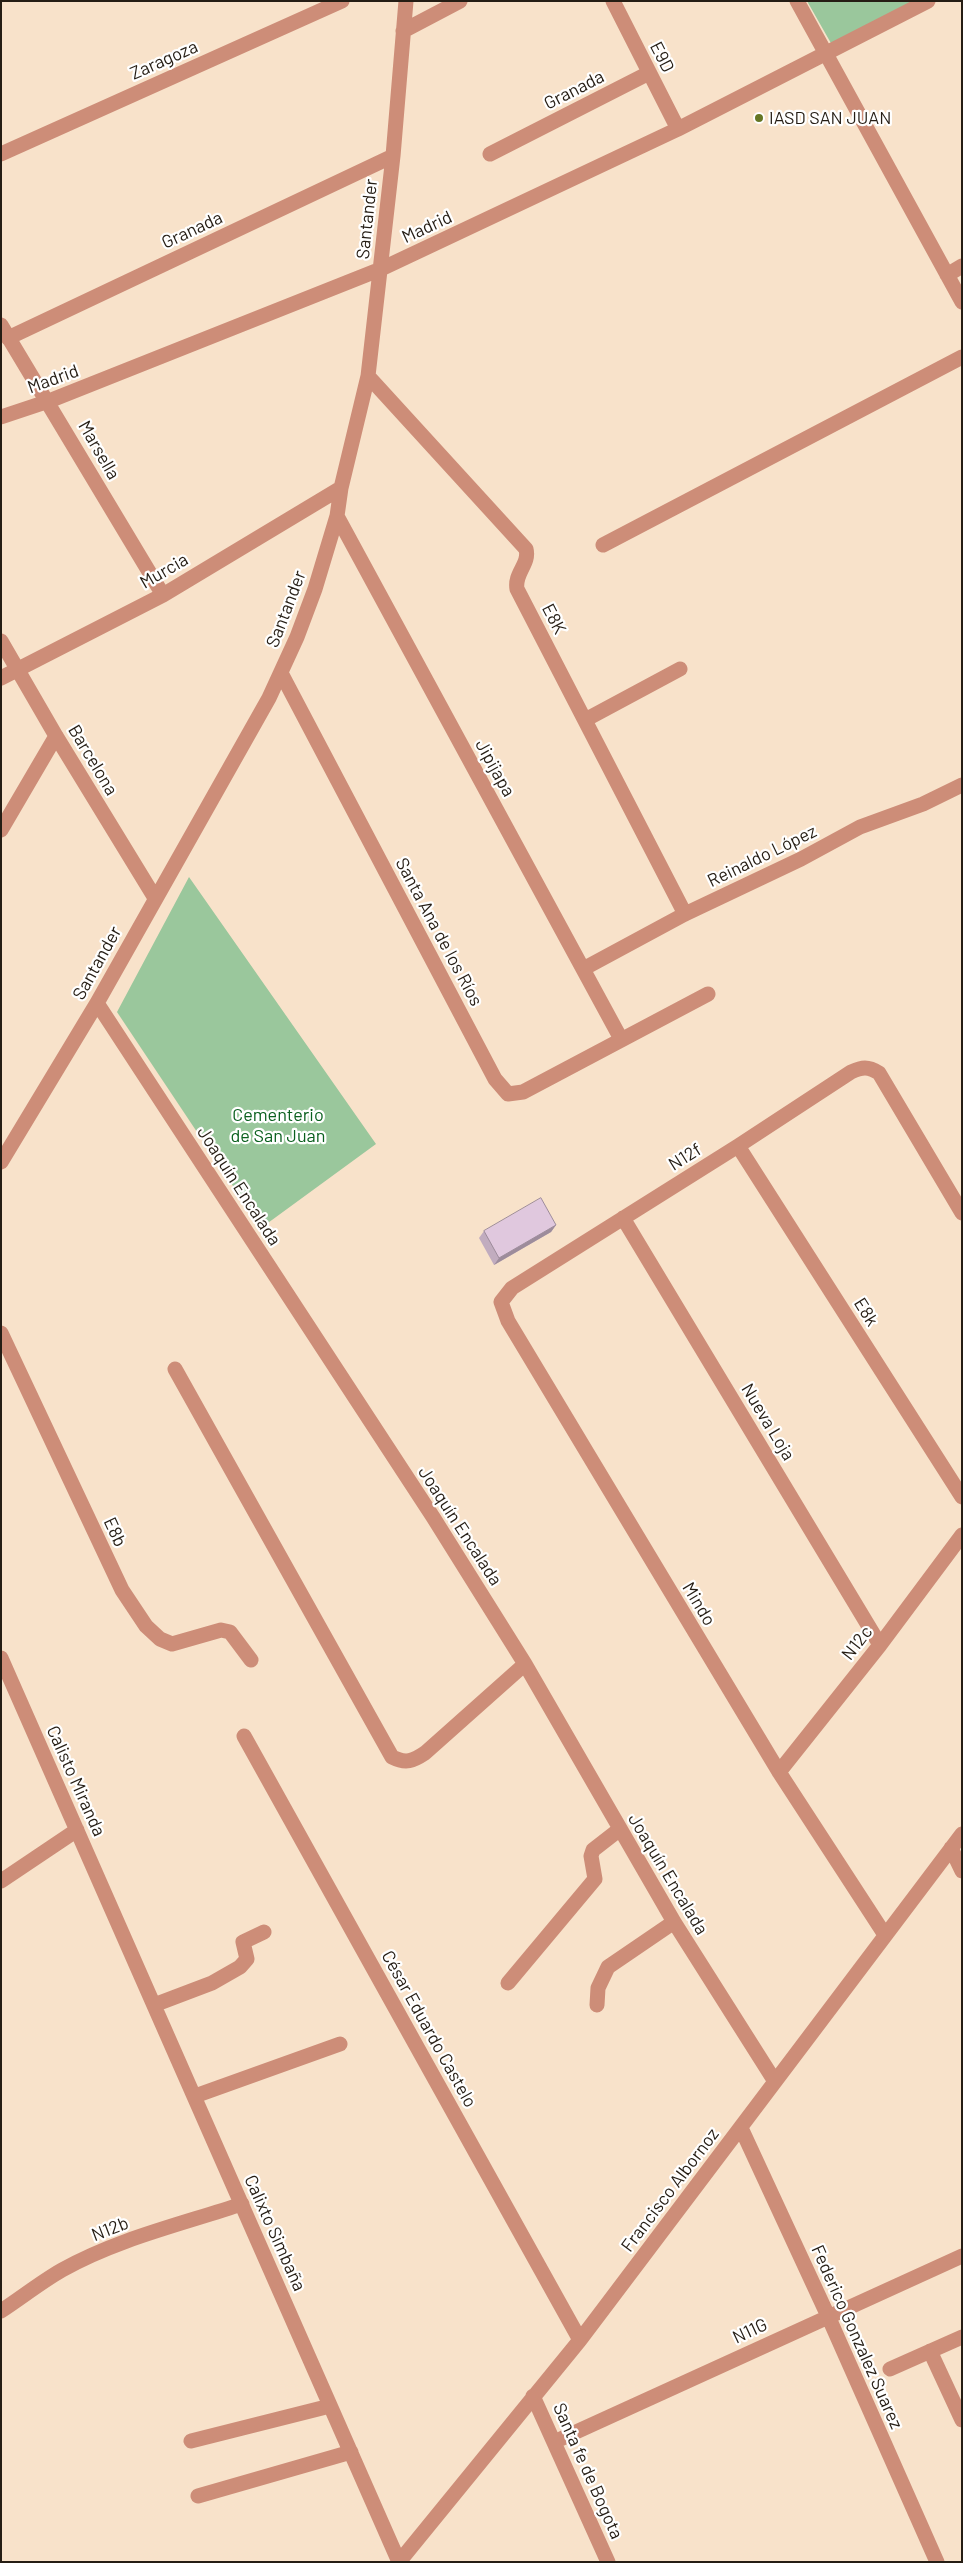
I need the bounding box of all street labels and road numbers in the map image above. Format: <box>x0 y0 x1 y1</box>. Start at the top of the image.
street label: Zaragoza <box>127 36 201 84</box>
street label: E9D <box>645 38 679 76</box>
street label: Granada <box>540 66 608 114</box>
street label: Santander <box>352 178 382 260</box>
street label: Madrid <box>398 206 456 248</box>
street label: Granada <box>158 207 226 253</box>
street label: Madrid <box>24 360 82 398</box>
street label: Marsella <box>74 417 124 483</box>
street label: Murcia <box>136 549 192 593</box>
street label: Santander <box>261 567 311 651</box>
street label: E8K <box>537 600 571 638</box>
street label: Barcelona <box>64 721 122 799</box>
street label: Jipijapa <box>470 736 520 800</box>
street label: Reinaldo López <box>704 820 820 892</box>
street label: Santa Ana de los Ríos <box>391 854 487 1010</box>
street label: Santander <box>68 922 126 1004</box>
street label: Joaquín Encalada <box>193 1122 285 1250</box>
street label: N12f <box>665 1139 705 1175</box>
street label: E8k <box>849 1294 883 1330</box>
street label: Nueva Loja <box>737 1380 799 1464</box>
street label: Joaquín Encalada <box>414 1462 506 1590</box>
street label: E8b <box>99 1514 131 1550</box>
street label: Mindo <box>678 1578 720 1630</box>
street label: N12c <box>837 1622 877 1664</box>
street label: Calisto Miranda <box>42 1722 110 1840</box>
street label: Joaquín Encalada <box>623 1810 713 1938</box>
street label: César Eduardo Castelo <box>377 1947 481 2111</box>
street label: Francisco Albornoz <box>616 2124 724 2256</box>
street label: Calixto Simbaña <box>240 2172 310 2294</box>
street label: N12b <box>88 2212 132 2246</box>
street label: Federico Gonzalez Suarez <box>807 2242 907 2432</box>
street label: N11G <box>729 2314 771 2348</box>
street label: Santa fe de Bogota <box>548 2400 628 2542</box>

